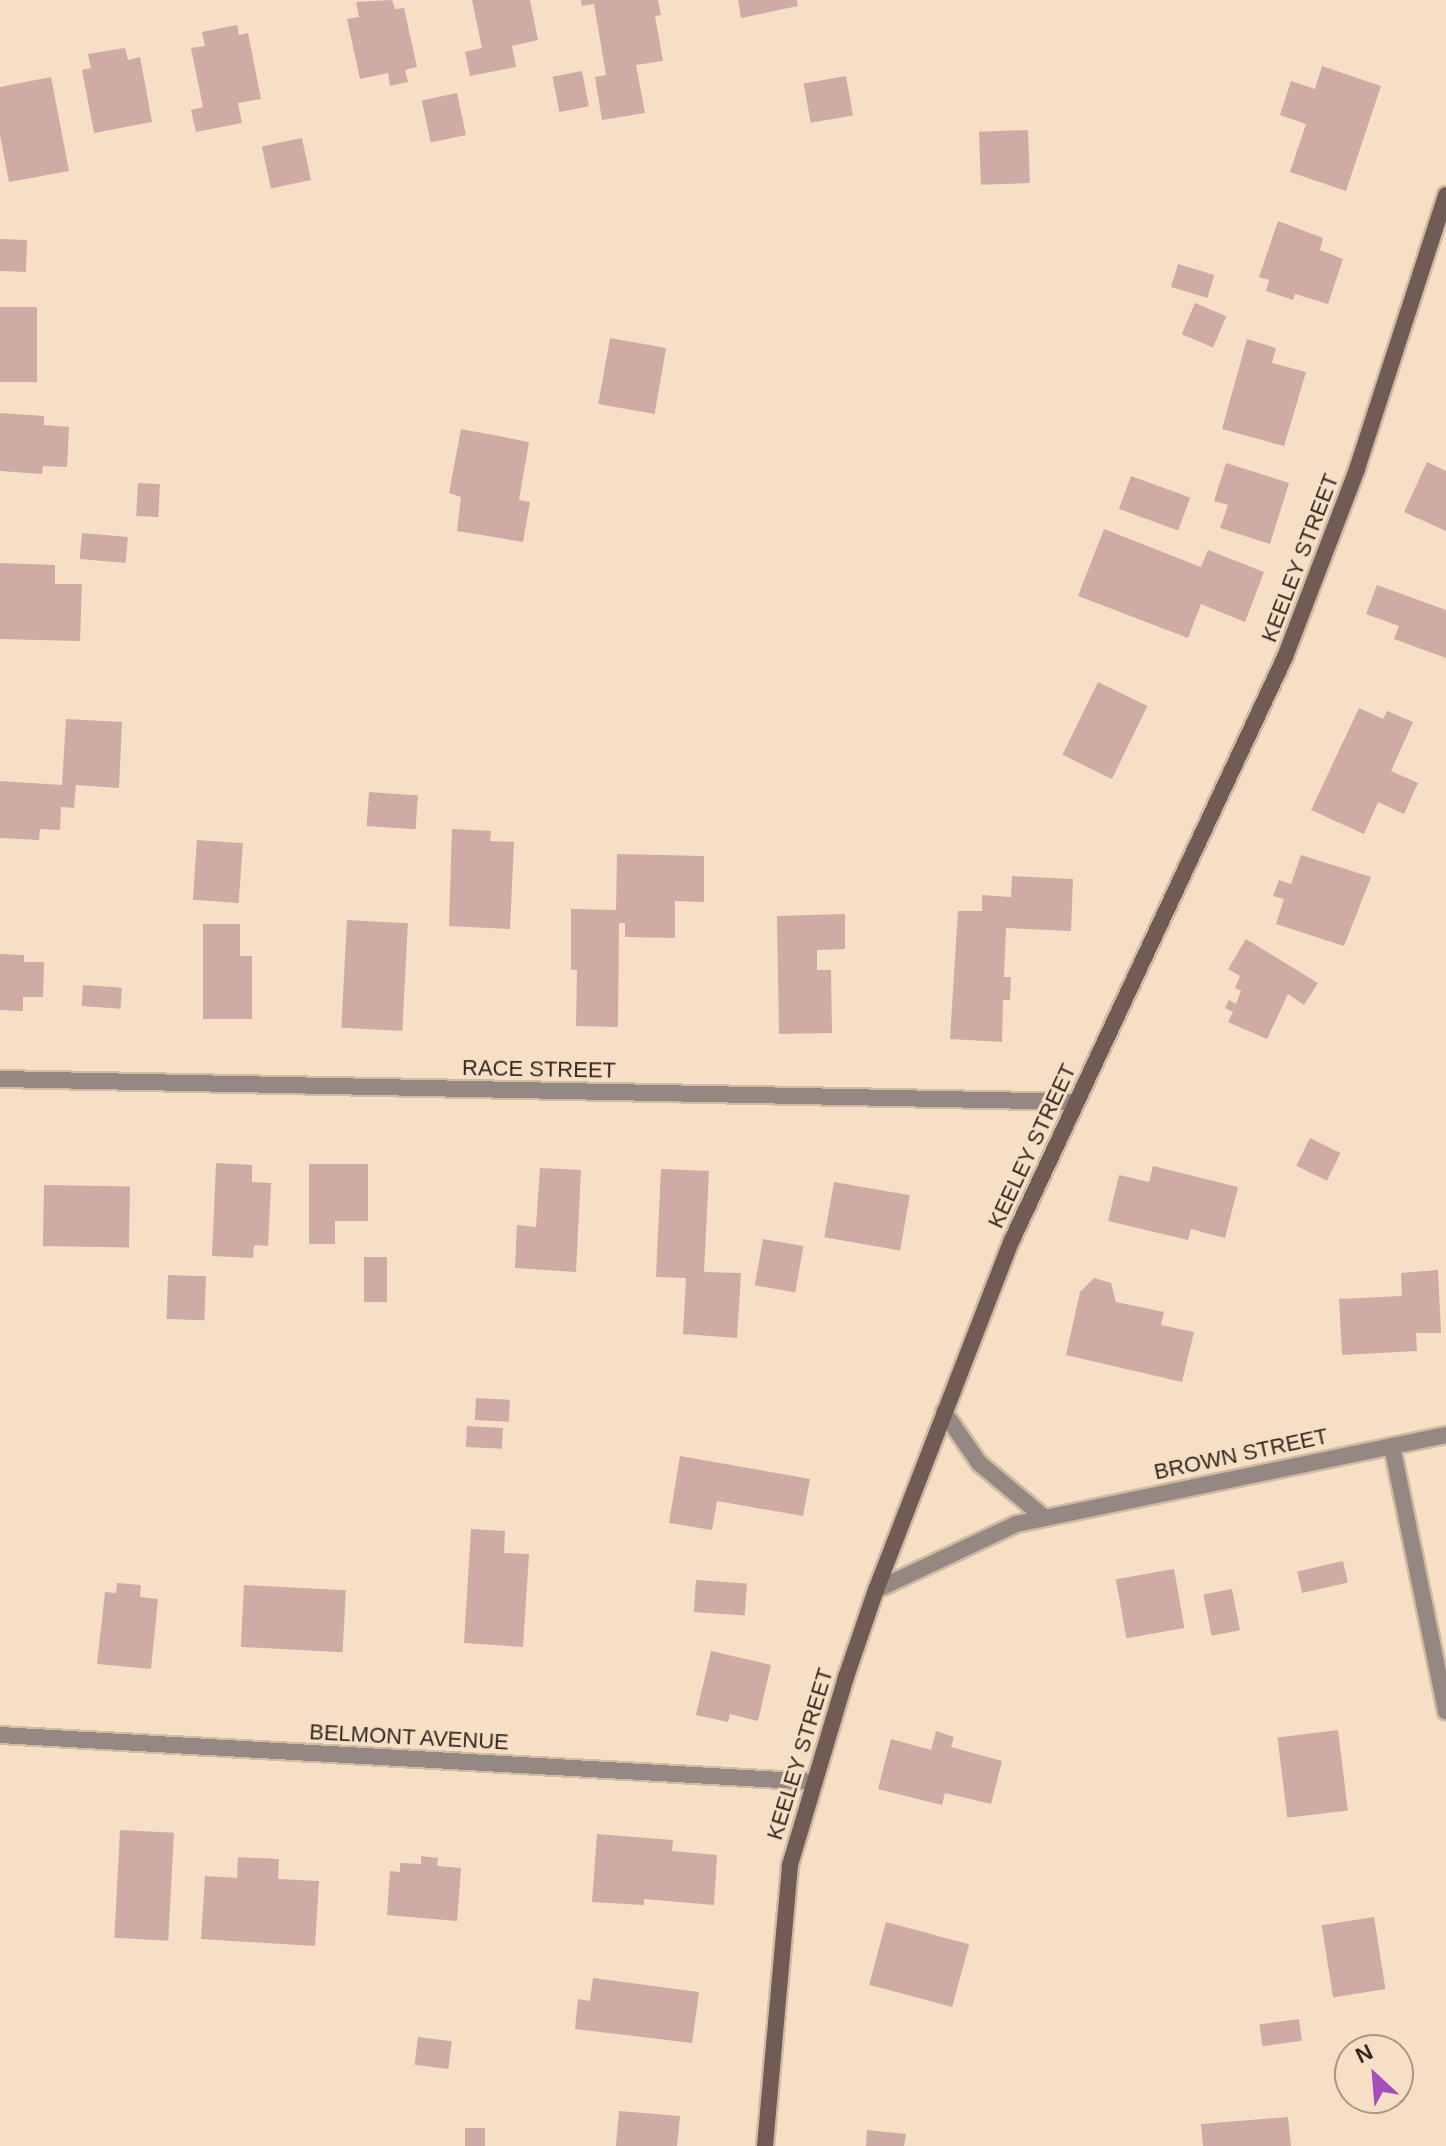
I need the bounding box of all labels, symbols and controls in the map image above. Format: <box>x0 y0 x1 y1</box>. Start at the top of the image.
street label: KEELEY STREET <box>1256 470 1344 646</box>
street label: RACE STREET <box>462 1054 616 1084</box>
street label: KEELEY STREET <box>982 1060 1082 1232</box>
street label: BROWN STREET <box>1152 1423 1330 1485</box>
street label: KEELEY STREET <box>761 1665 839 1843</box>
street label: BELMONT AVENUE <box>308 1719 510 1755</box>
north arrow <box>1334 2034 1414 2114</box>
text: N <box>1352 2039 1377 2068</box>

